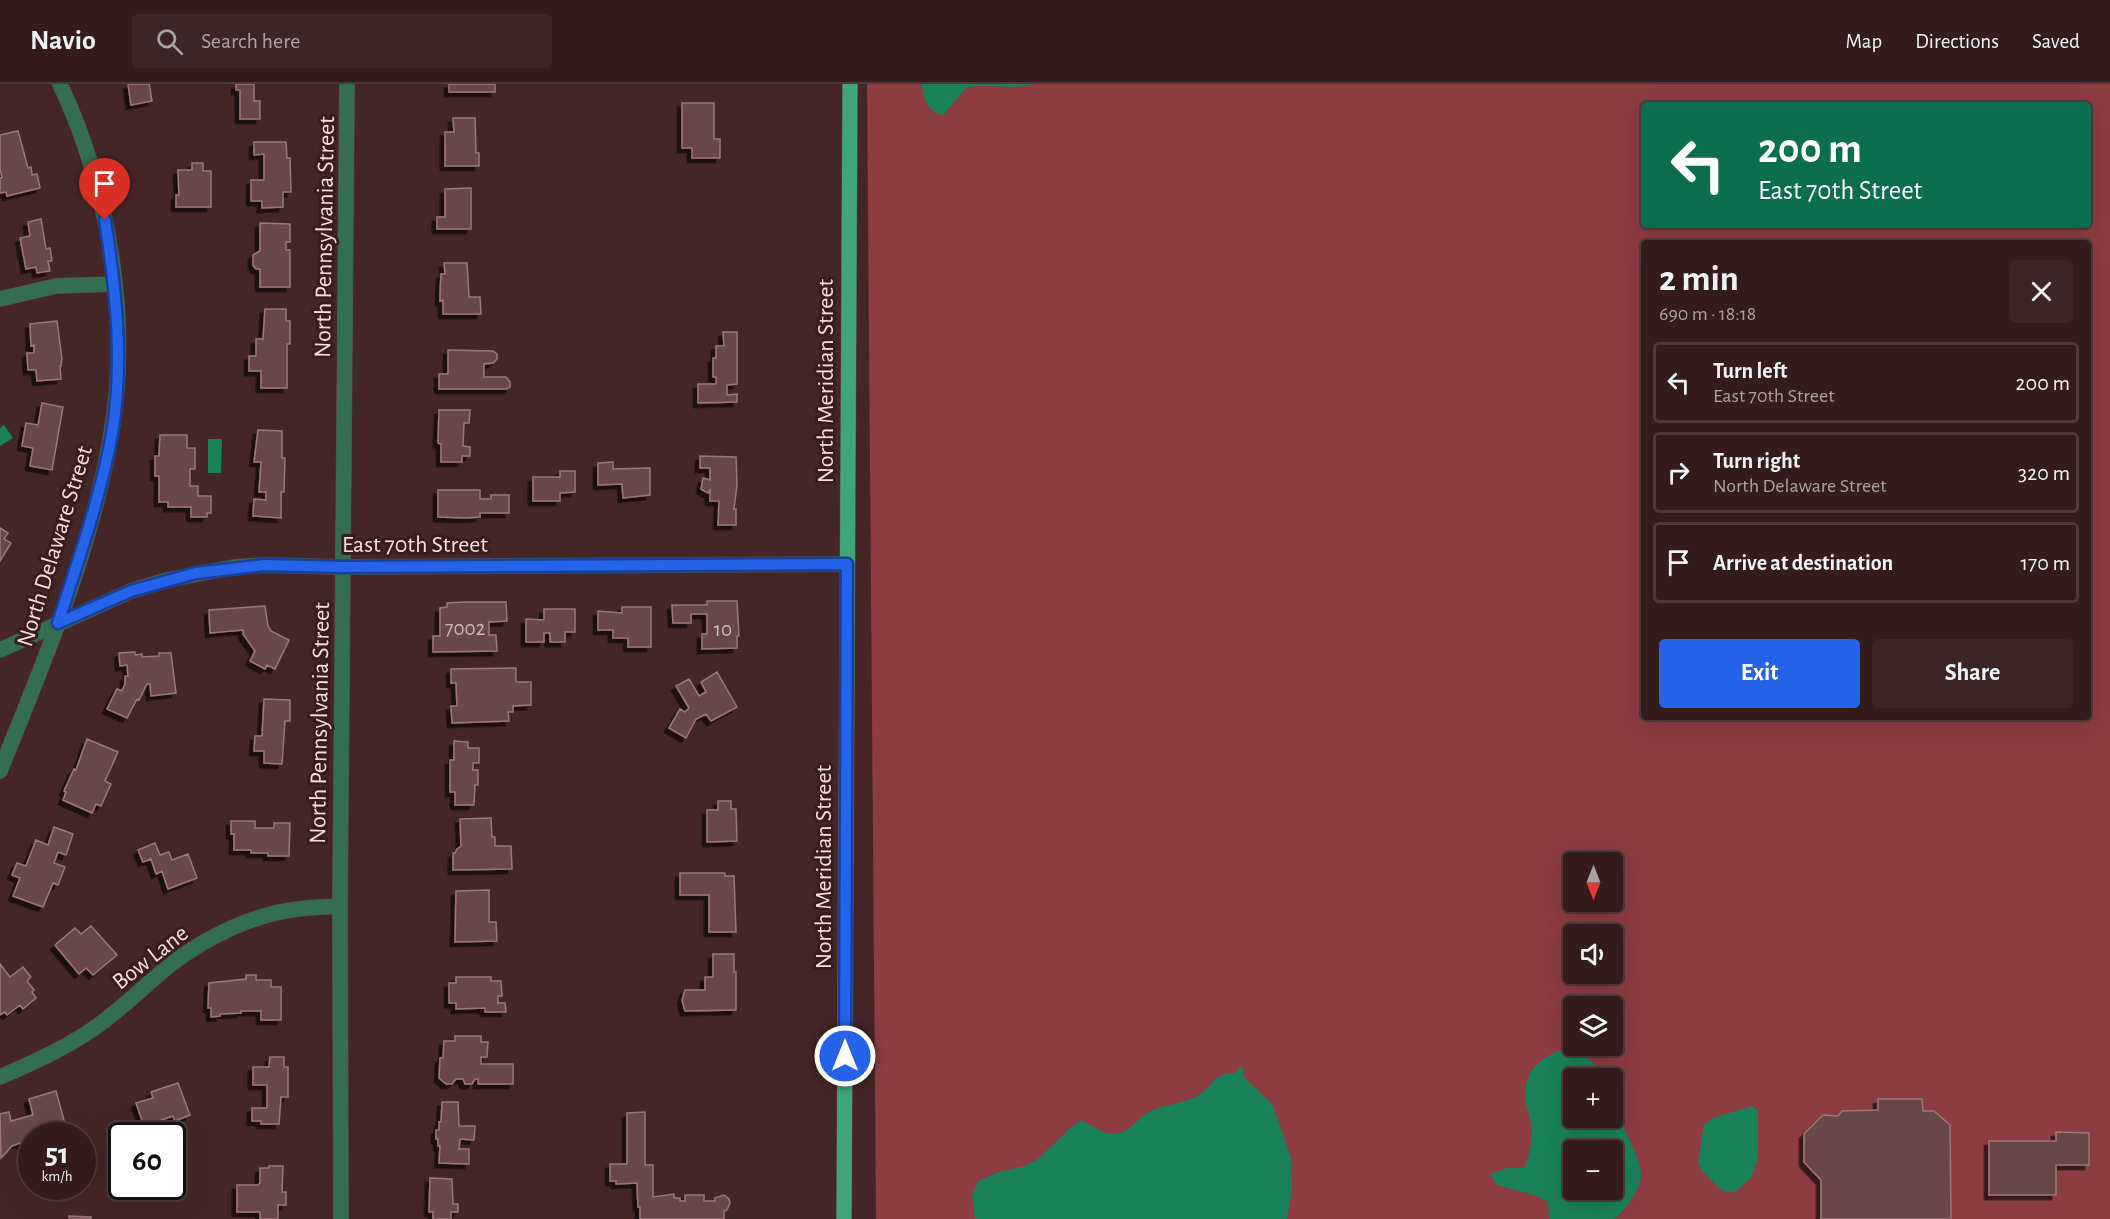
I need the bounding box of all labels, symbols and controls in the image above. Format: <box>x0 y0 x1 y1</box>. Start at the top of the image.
search box <box>132 14 552 68</box>
icon: search <box>153 25 186 58</box>
text: Navio <box>30 27 96 55</box>
text: Search here <box>201 30 300 52</box>
text: Map <box>1846 31 1882 52</box>
text: Directions <box>1915 31 1999 52</box>
text: Saved <box>2032 31 2080 52</box>
street label: North Pennsylvania Street <box>311 116 339 358</box>
icon: left <box>1659 126 1737 204</box>
text: 200 m <box>1758 128 1862 170</box>
pin <box>79 158 130 220</box>
icon: arrive <box>88 167 121 200</box>
text: East 70th Street <box>1758 177 1922 204</box>
button: close <box>2010 260 2073 323</box>
text: 2 min <box>1659 261 1739 297</box>
street label: North Meridian Street <box>814 279 838 483</box>
text: 690 m · 18:18 <box>1659 304 1756 324</box>
text: Turn left <box>1713 360 1787 382</box>
icon: left <box>1662 366 1695 399</box>
text: 200 m <box>2016 372 2070 394</box>
text: East 70th Street <box>1713 386 1835 406</box>
street label: North Delaware Street <box>13 443 97 649</box>
text: Turn right <box>1713 450 1800 472</box>
icon: right <box>1662 456 1695 489</box>
text: 320 m <box>2018 462 2070 484</box>
text: North Delaware Street <box>1713 476 1887 496</box>
street label: East 70th Street <box>342 533 488 557</box>
icon: arrive <box>1662 546 1695 579</box>
text: Arrive at destination <box>1713 552 1893 574</box>
text: 170 m <box>2020 552 2070 574</box>
street label: North Pennsylvania Street <box>306 602 334 844</box>
house number: 7002 <box>445 618 485 639</box>
house number: 10 <box>714 619 732 640</box>
button: Exit <box>1659 639 1860 708</box>
button: Share <box>1872 639 2073 708</box>
street label: North Meridian Street <box>812 765 836 969</box>
north arrow <box>1563 852 1623 912</box>
map controls <box>1563 852 1623 1200</box>
street label: Bow Lane <box>108 921 193 994</box>
button: sound <box>1563 924 1623 984</box>
button: layers <box>1563 996 1623 1056</box>
position arrow <box>813 1024 877 1088</box>
button: + <box>1563 1068 1623 1128</box>
speed limit sign: 60 <box>108 1122 186 1200</box>
text: 51 <box>45 1139 69 1169</box>
button: − <box>1563 1140 1623 1200</box>
text: km/h <box>42 1169 72 1184</box>

